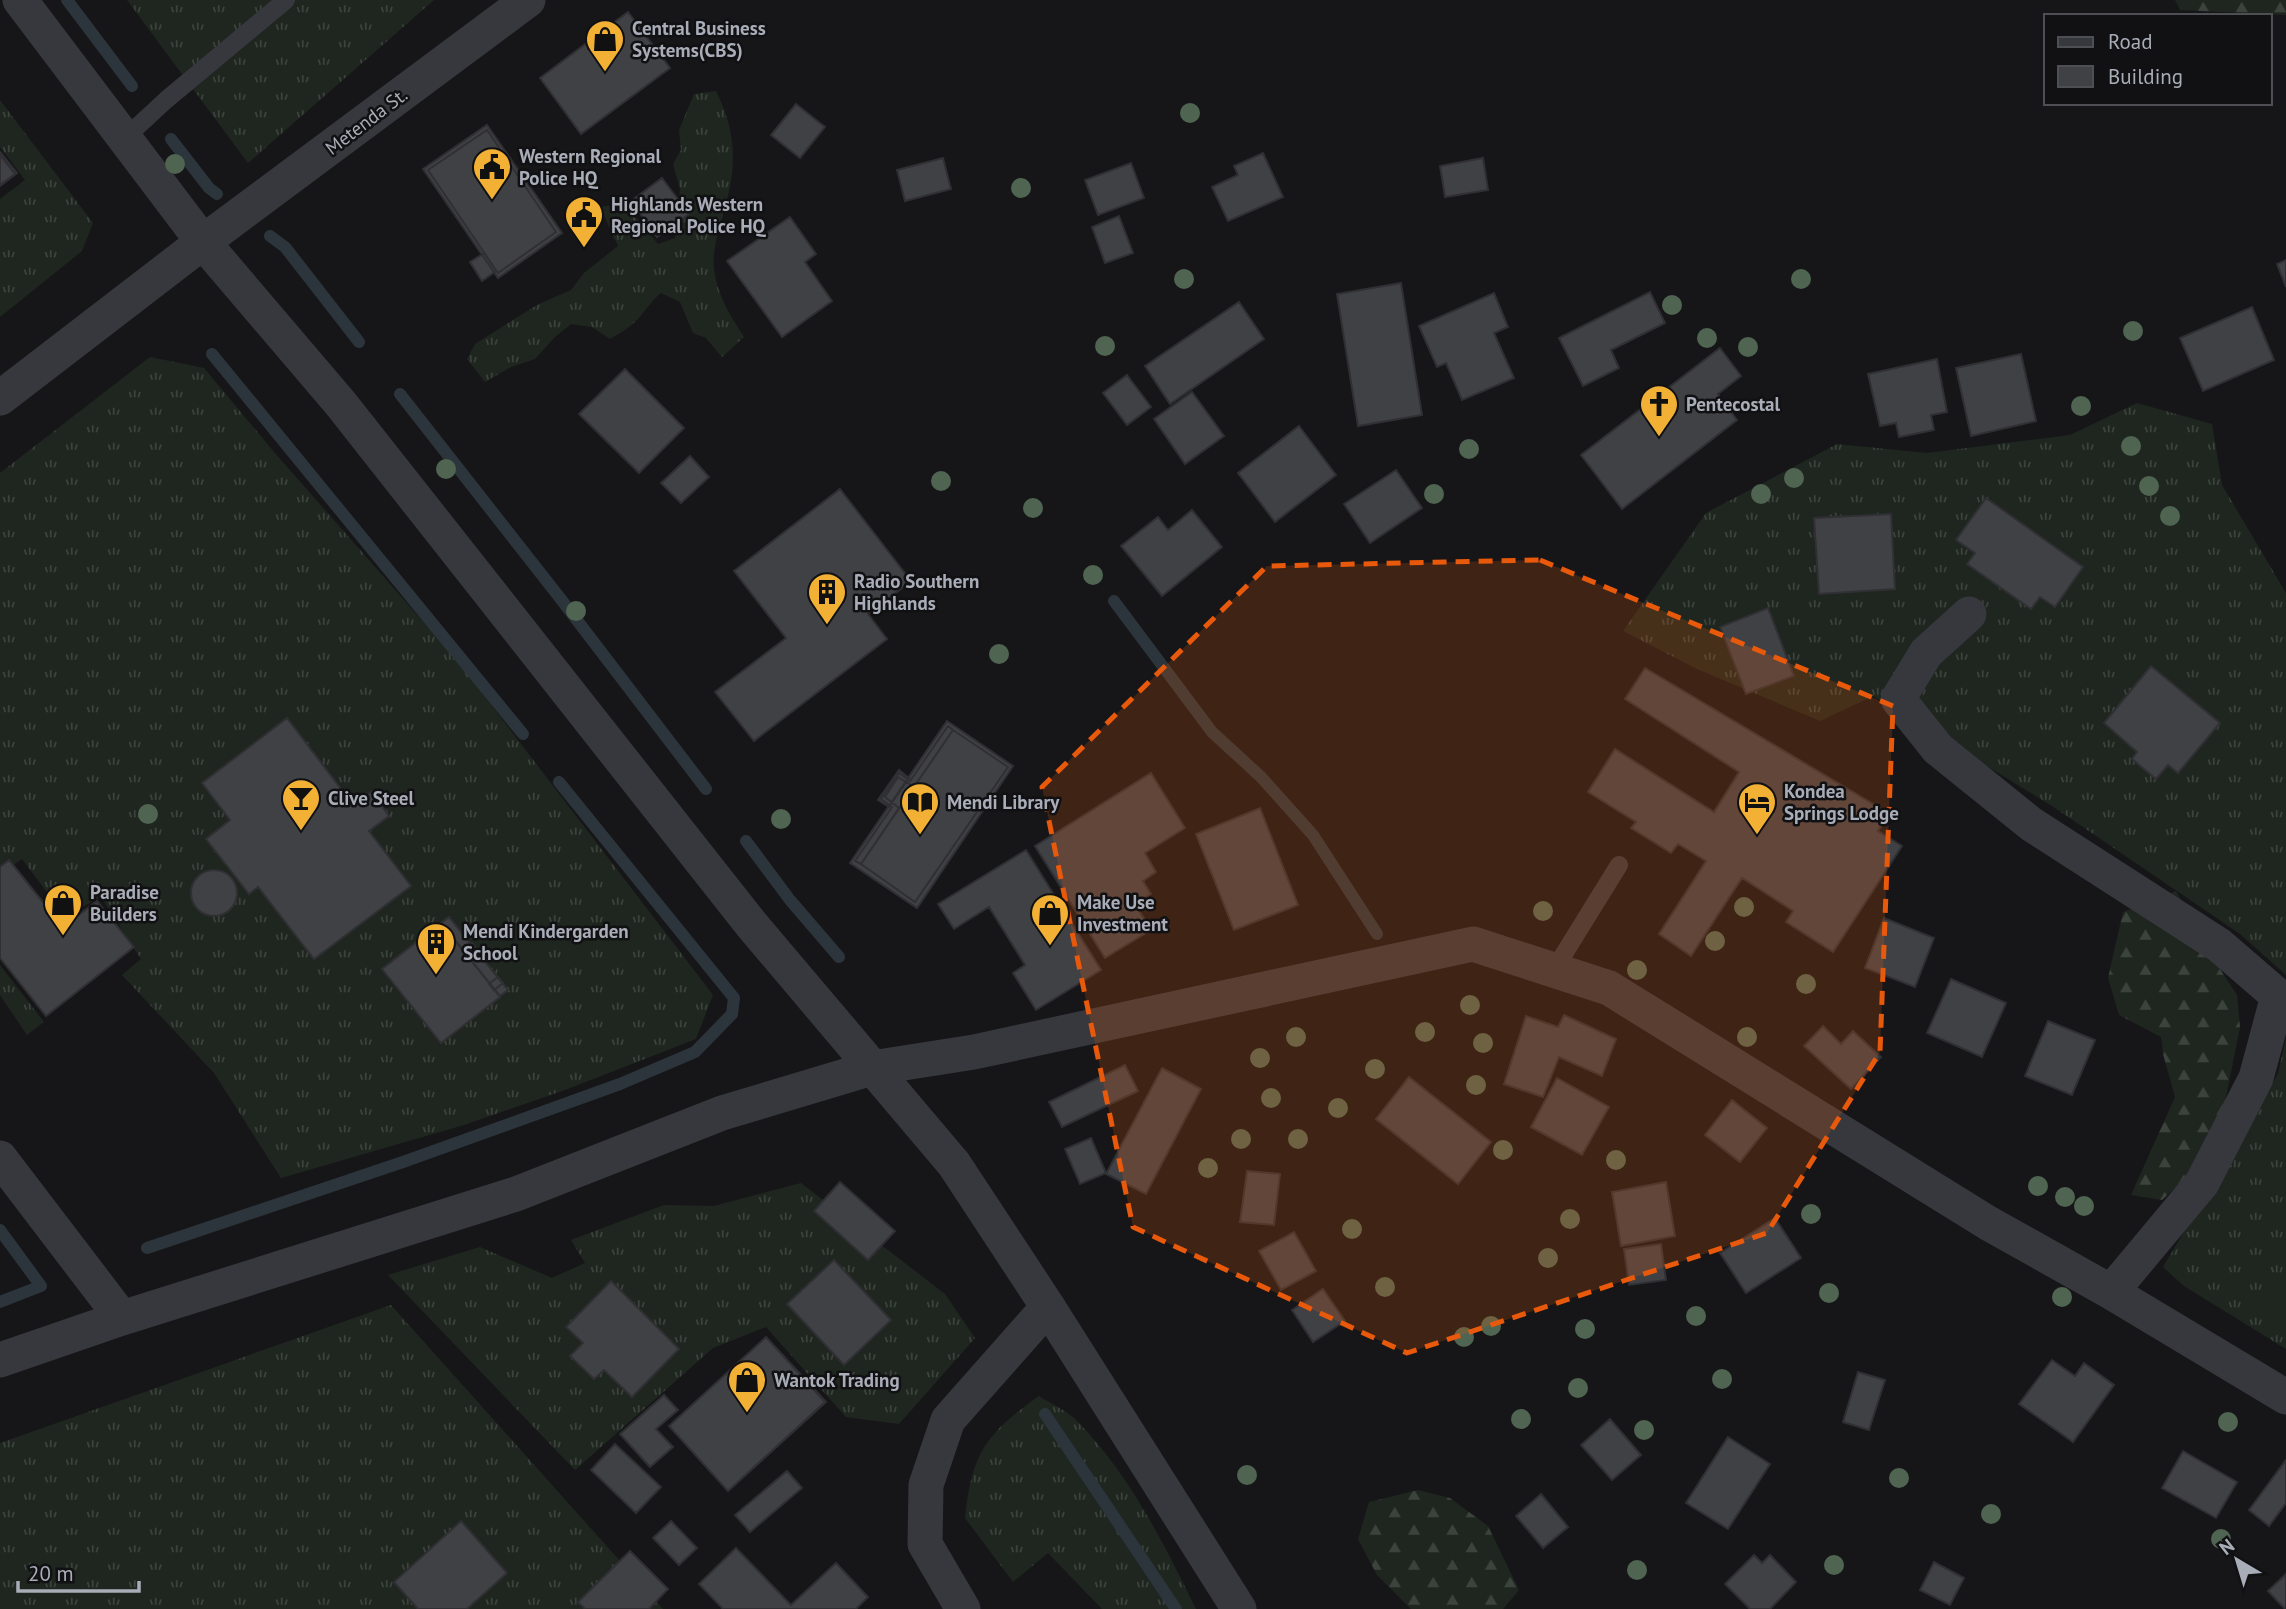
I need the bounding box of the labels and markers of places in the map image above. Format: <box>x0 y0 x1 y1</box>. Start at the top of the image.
place label: Central Business Systems(CBS) <box>632 16 766 62</box>
shop icon: Central Business Systems(CBS) <box>584 18 626 73</box>
place label: Western Regional Police HQ <box>519 144 661 190</box>
public building icon: Western Regional Police HQ <box>471 146 513 201</box>
place label: Highlands Western Regional Police HQ <box>611 192 767 238</box>
public building icon: Highlands Western Regional Police HQ <box>563 194 605 249</box>
church icon: Pentecostal <box>1638 383 1680 438</box>
place label: Pentecostal <box>1686 392 1780 416</box>
place label: Radio Southern Highlands <box>854 569 979 615</box>
building icon: Radio Southern Highlands <box>806 571 848 626</box>
bar icon: Clive Steel <box>280 777 322 832</box>
place label: Kondea Springs Lodge <box>1784 779 1899 825</box>
library icon: Mendi Library <box>899 781 941 836</box>
hotel icon: Kondea Springs Lodge <box>1736 781 1778 836</box>
place label: Clive Steel <box>328 786 415 810</box>
place label: Mendi Library <box>947 790 1060 814</box>
place label: Paradise Builders <box>90 880 159 926</box>
shop icon: Paradise Builders <box>42 882 84 937</box>
place label: Make Use Investment <box>1077 890 1168 936</box>
shop icon: Make Use Investment <box>1029 892 1071 947</box>
place label: Mendi Kindergarden School <box>463 919 629 965</box>
building icon: Mendi Kindergarden School <box>415 921 457 976</box>
shop icon: Wantok Trading <box>726 1359 768 1414</box>
place label: Wantok Trading <box>774 1368 900 1392</box>

